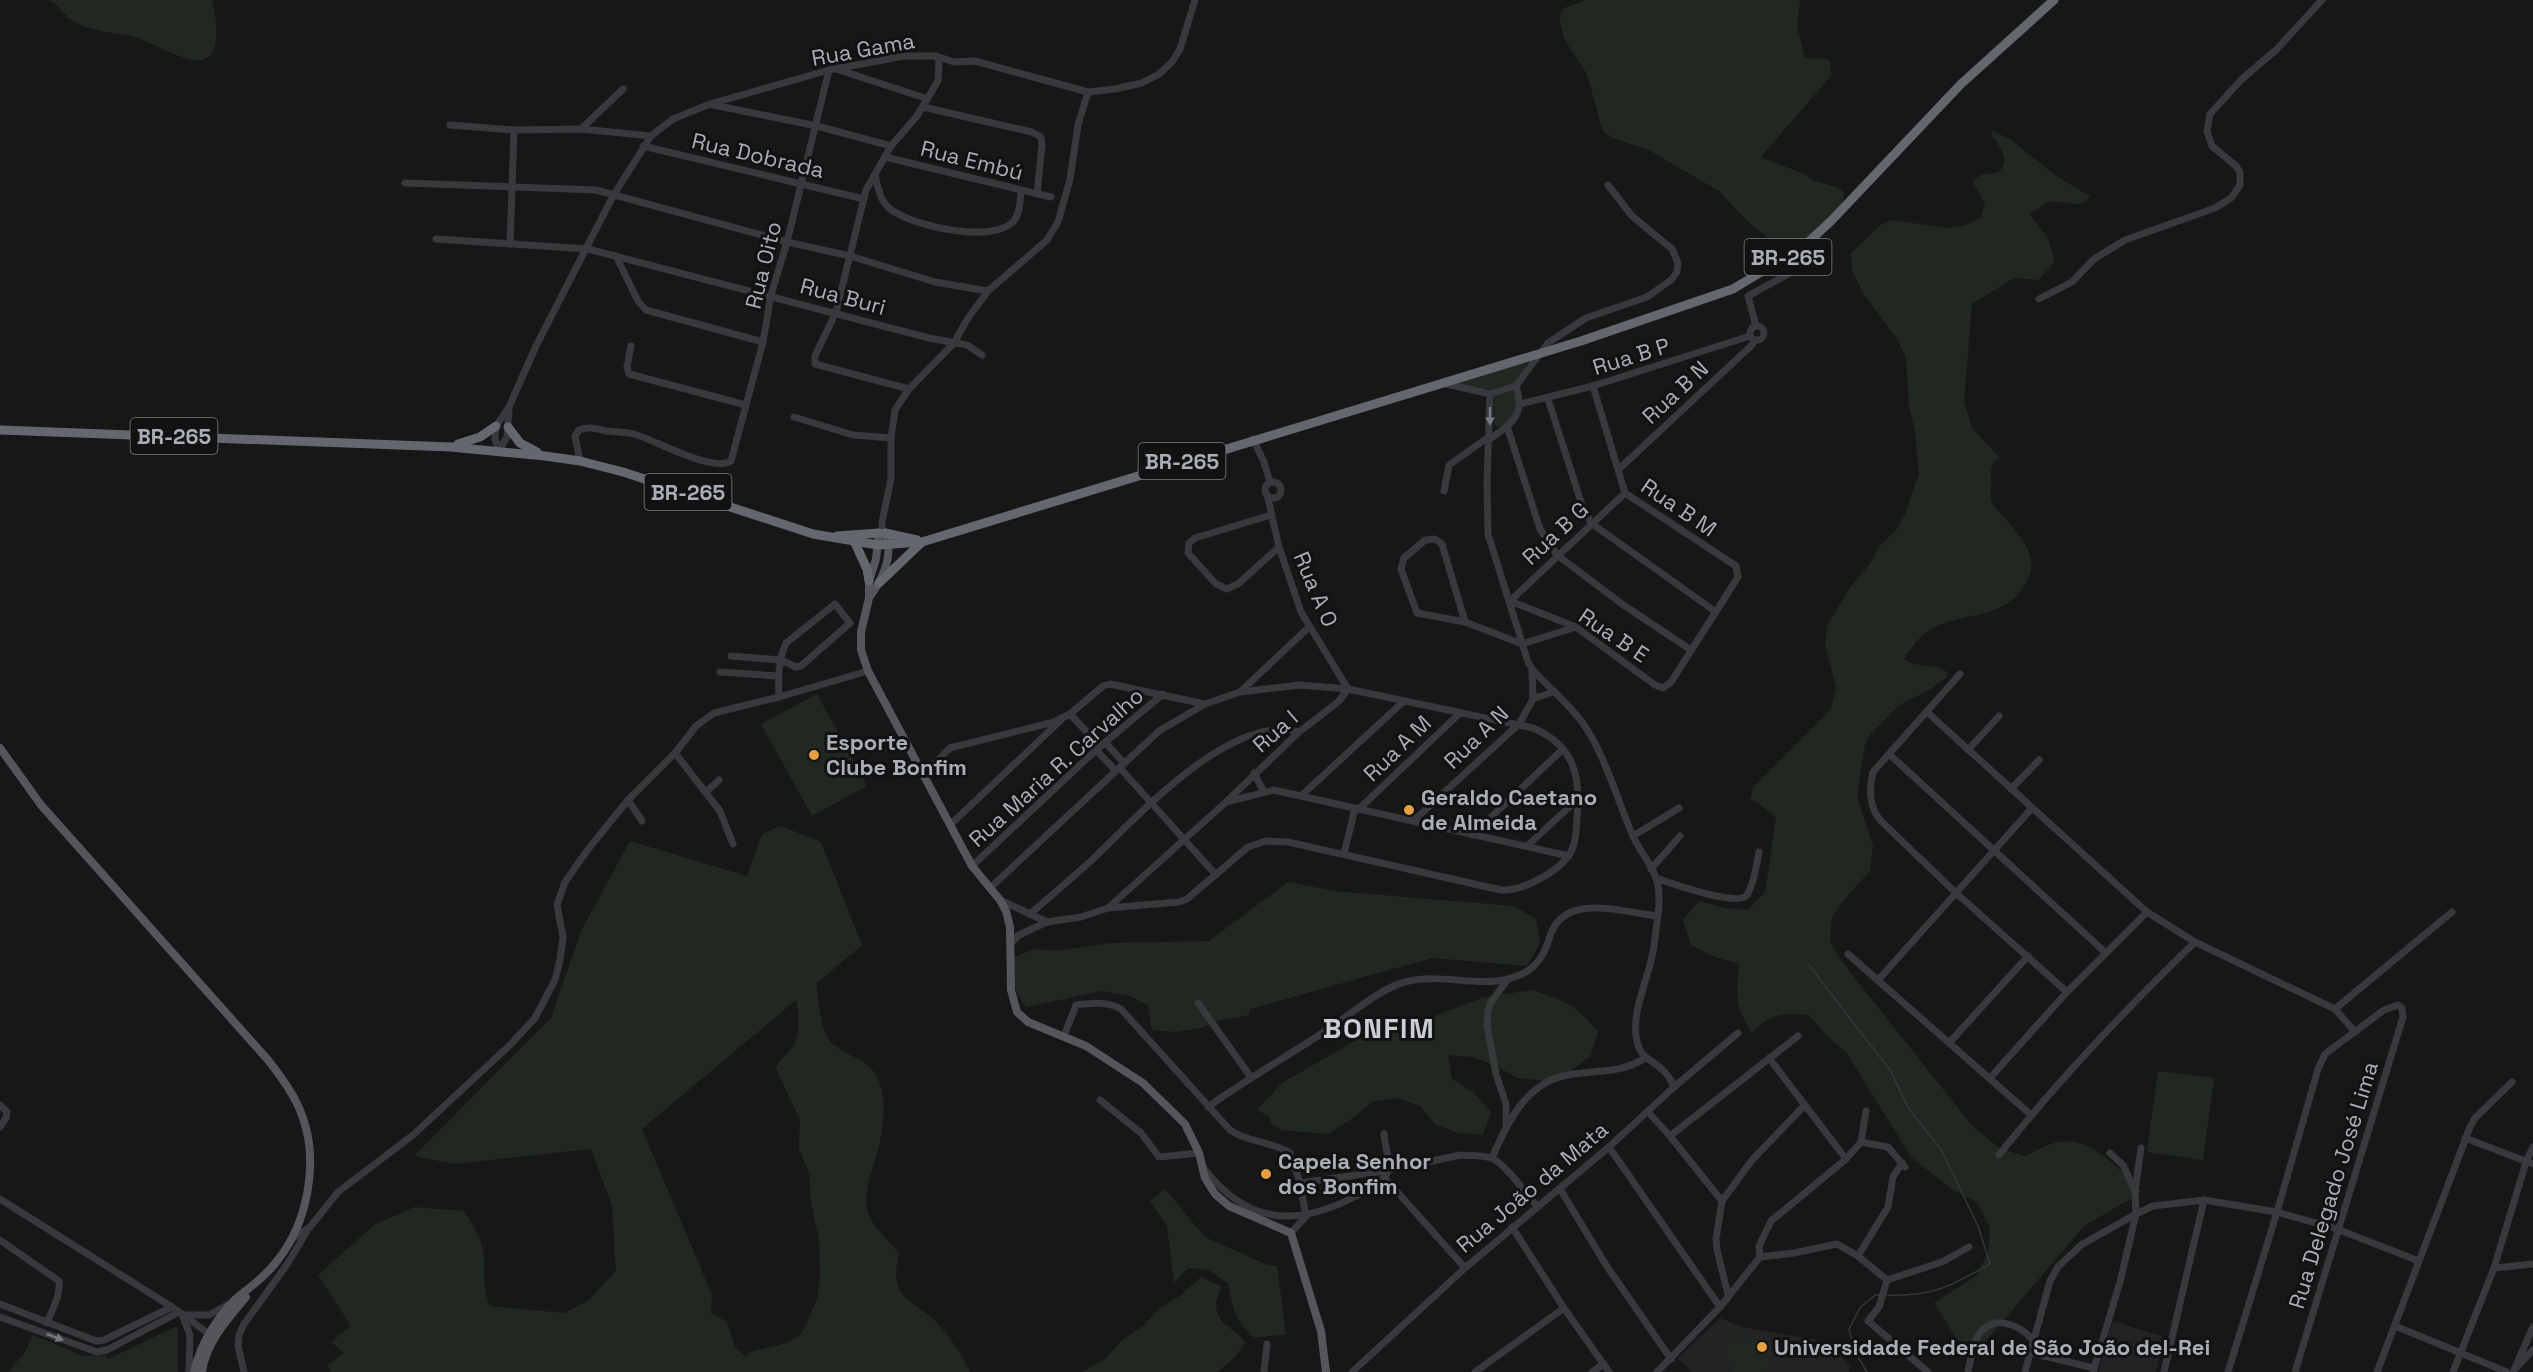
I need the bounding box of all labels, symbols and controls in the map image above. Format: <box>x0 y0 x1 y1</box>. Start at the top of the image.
street label: Rua Gama <box>809 26 917 72</box>
street label: Rua Dobrada <box>689 126 827 184</box>
street label: Rua Embú <box>918 134 1026 186</box>
street label: Rua Oito <box>739 218 787 312</box>
road number: BR-265 <box>1744 239 1832 275</box>
street label: Rua Buri <box>797 271 889 321</box>
street label: Rua B P <box>1589 331 1673 381</box>
street label: Rua B N <box>1636 354 1714 430</box>
one-way arrow <box>1485 407 1495 426</box>
road number: BR-265 <box>130 418 218 454</box>
road number: BR-265 <box>1138 443 1226 479</box>
street label: Rua B M <box>1636 472 1722 542</box>
road number: BR-265 <box>644 474 732 510</box>
street label: Rua B G <box>1516 495 1594 571</box>
street label: Rua A O <box>1288 547 1344 631</box>
street label: Rua B E <box>1574 602 1654 668</box>
street label: Rua Maria R. Carvalho <box>963 681 1149 853</box>
street label: Rua A N <box>1438 699 1514 775</box>
street label: Rua I <box>1247 704 1303 758</box>
street label: Rua A M <box>1357 709 1437 787</box>
place label: Esporte Clube Bonfim <box>826 728 967 781</box>
marker: Esporte Clube Bonfim <box>807 748 821 762</box>
place label: Geraldo Caetano de Almeida <box>1421 783 1597 836</box>
marker: Geraldo Caetano de Almeida <box>1402 803 1416 817</box>
district label: BONFIM <box>1323 1010 1435 1046</box>
street label: Rua Delegado José Lima <box>2282 1058 2384 1312</box>
street label: Rua João da Mata <box>1450 1115 1614 1259</box>
place label: Capela Senhor dos Bonfim <box>1278 1147 1431 1200</box>
marker: Capela Senhor dos Bonfim <box>1259 1167 1273 1181</box>
one-way arrow <box>46 1333 64 1343</box>
place label: Universidade Federal de São João del-Rei <box>1774 1333 2210 1361</box>
marker: Universidade Federal de São João del-Rei <box>1755 1340 1769 1354</box>

